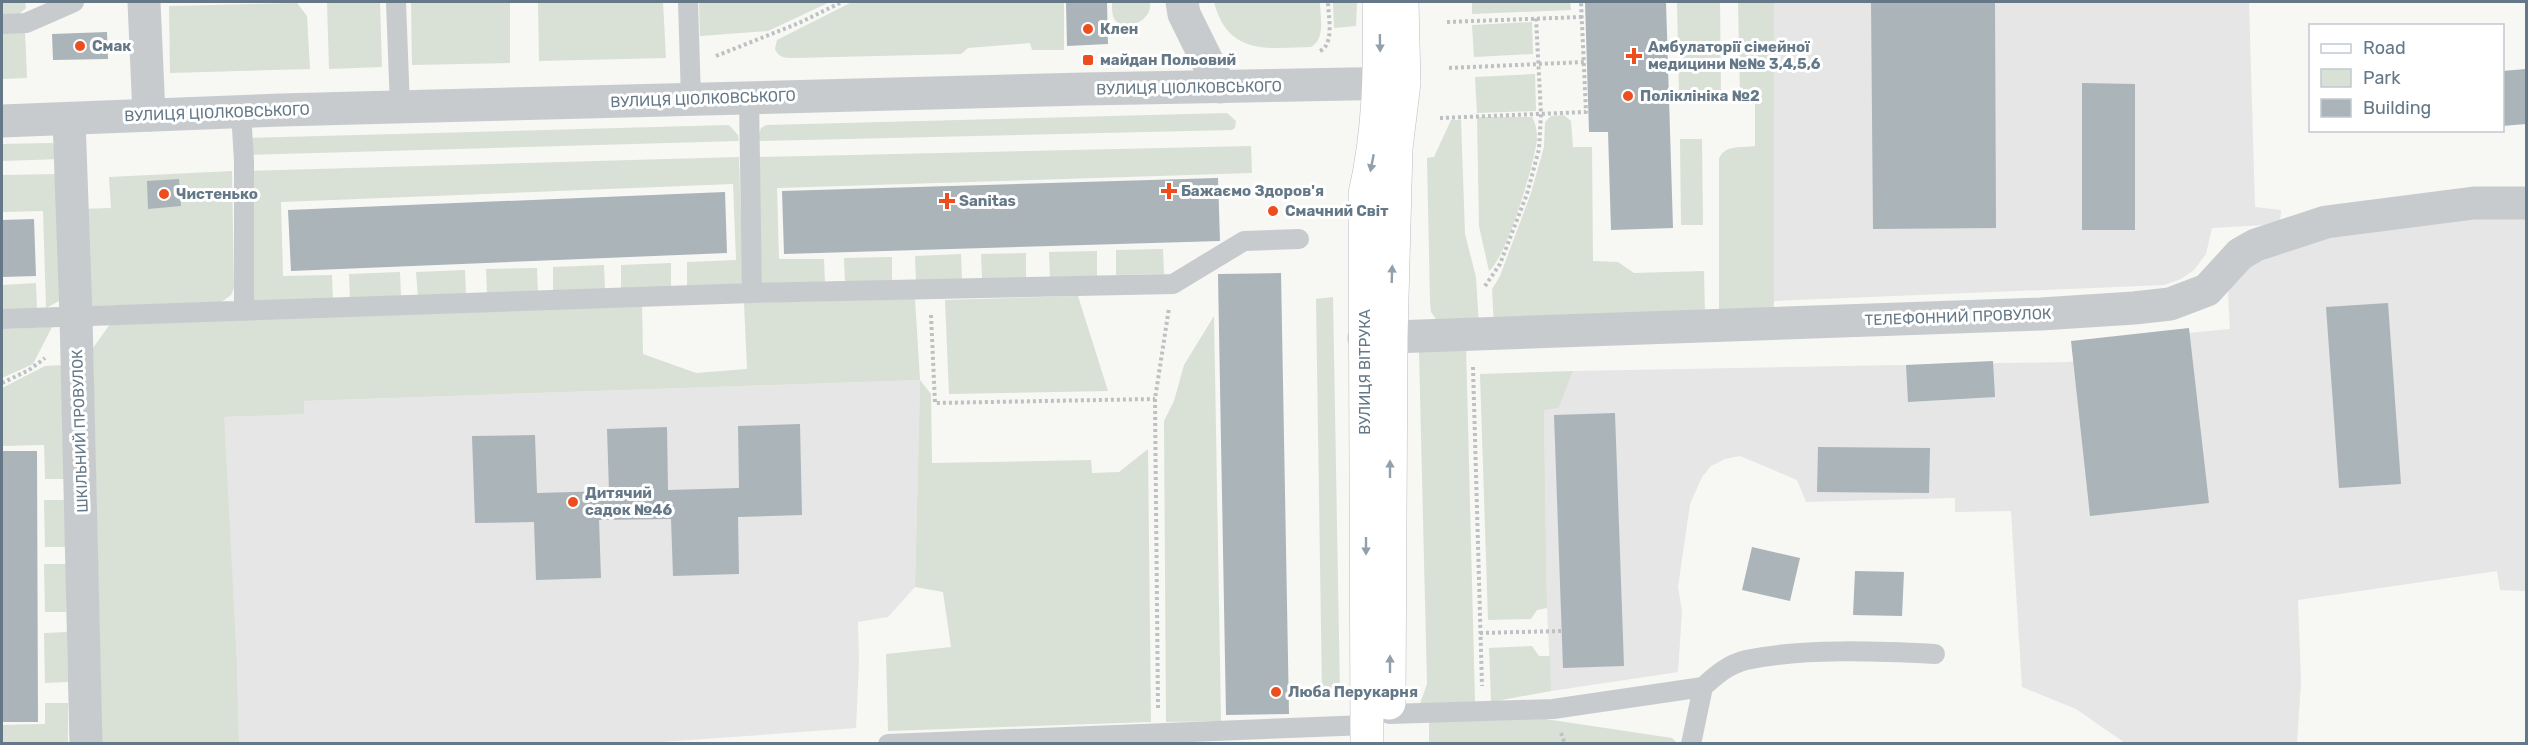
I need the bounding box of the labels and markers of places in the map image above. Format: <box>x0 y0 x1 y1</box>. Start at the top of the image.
place label: Клен <box>1100 20 1138 38</box>
marker: Клен <box>1081 22 1095 36</box>
place label: Смак <box>92 37 131 55</box>
place label: Амбулаторії сімейної медицини №№ 3,4,5,6 <box>1648 38 1821 73</box>
marker: Смак <box>73 39 87 53</box>
marker: Амбулаторії сімейної медицини №№ 3,4,5,6 <box>1625 47 1643 65</box>
place label: майдан Польовий <box>1100 51 1236 69</box>
marker: майдан Польовий <box>1081 53 1095 67</box>
place label: Поліклініка №2 <box>1640 87 1760 105</box>
marker: Поліклініка №2 <box>1621 89 1635 103</box>
place label: Бажаємо Здоров'я <box>1181 182 1324 200</box>
marker: Бажаємо Здоров'я <box>1162 184 1176 198</box>
place label: Чистенько <box>176 185 258 203</box>
marker: Чистенько <box>157 187 171 201</box>
place label: Sanitas <box>959 192 1016 210</box>
marker: Sanitas <box>940 194 954 208</box>
place label: Смачний Світ <box>1285 202 1389 220</box>
marker: Смачний Світ <box>1266 204 1280 218</box>
place label: Дитячий садок №46 <box>585 484 673 519</box>
marker: Дитячий садок №46 <box>566 495 580 509</box>
place label: Люба Перукарня <box>1288 683 1418 701</box>
marker: Люба Перукарня <box>1269 685 1283 699</box>

